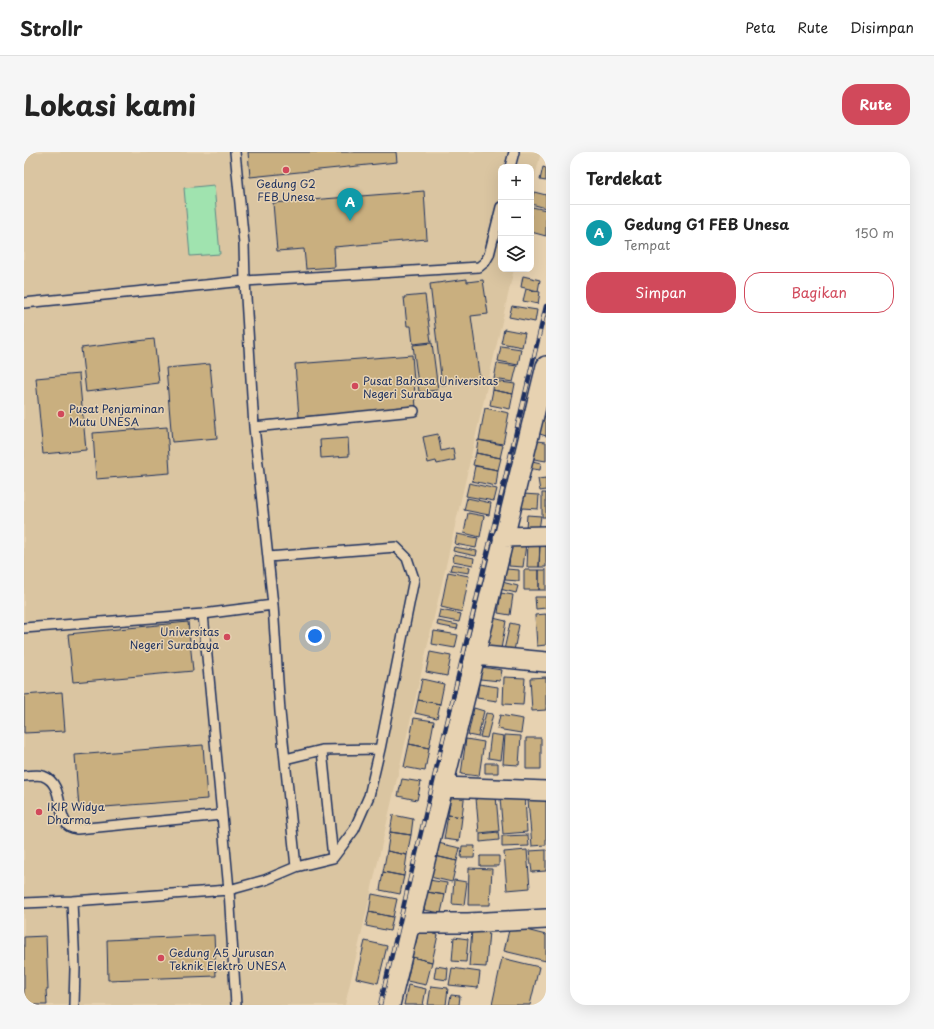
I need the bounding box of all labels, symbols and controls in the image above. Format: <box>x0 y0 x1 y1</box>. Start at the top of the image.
text: Strollr <box>20 14 83 42</box>
text: Peta <box>745 17 775 38</box>
text: Rute <box>797 17 828 38</box>
text: Disimpan <box>850 17 914 38</box>
text: Lokasi kami <box>24 83 196 126</box>
button: Rute <box>842 84 910 125</box>
map controls <box>498 164 534 272</box>
button: + <box>498 164 534 200</box>
marker: Gedung G2 FEB Unesa <box>281 165 291 175</box>
text: Terdekat <box>586 165 662 191</box>
place label: Gedung G2 FEB Unesa <box>256 175 316 205</box>
pin: A <box>337 188 363 221</box>
button: − <box>498 200 534 236</box>
text: Gedung G1 FEB Unesa <box>624 212 789 235</box>
text: A <box>594 223 604 242</box>
text: 150 m <box>855 223 894 242</box>
text: Tempat <box>624 235 670 254</box>
button: layers <box>498 236 534 272</box>
button: Simpan <box>586 272 736 313</box>
button: Bagikan <box>744 272 894 313</box>
place label: Pusat Bahasa Universitas Negeri Surabaya <box>363 372 498 402</box>
marker: Pusat Bahasa Universitas Negeri Surabaya <box>350 381 360 391</box>
place label: Pusat Penjaminan Mutu UNESA <box>69 400 165 430</box>
marker: Pusat Penjaminan Mutu UNESA <box>56 409 66 419</box>
place label: Universitas Negeri Surabaya <box>130 623 219 653</box>
your location <box>305 626 325 646</box>
marker: Universitas Negeri Surabaya <box>222 632 232 642</box>
place label: IKIP Widya Dharma <box>47 798 106 828</box>
marker: IKIP Widya Dharma <box>34 807 44 817</box>
place label: Gedung A5 Jurusan Teknik Elektro UNESA <box>169 944 286 974</box>
marker: Gedung A5 Jurusan Teknik Elektro UNESA <box>156 953 166 963</box>

